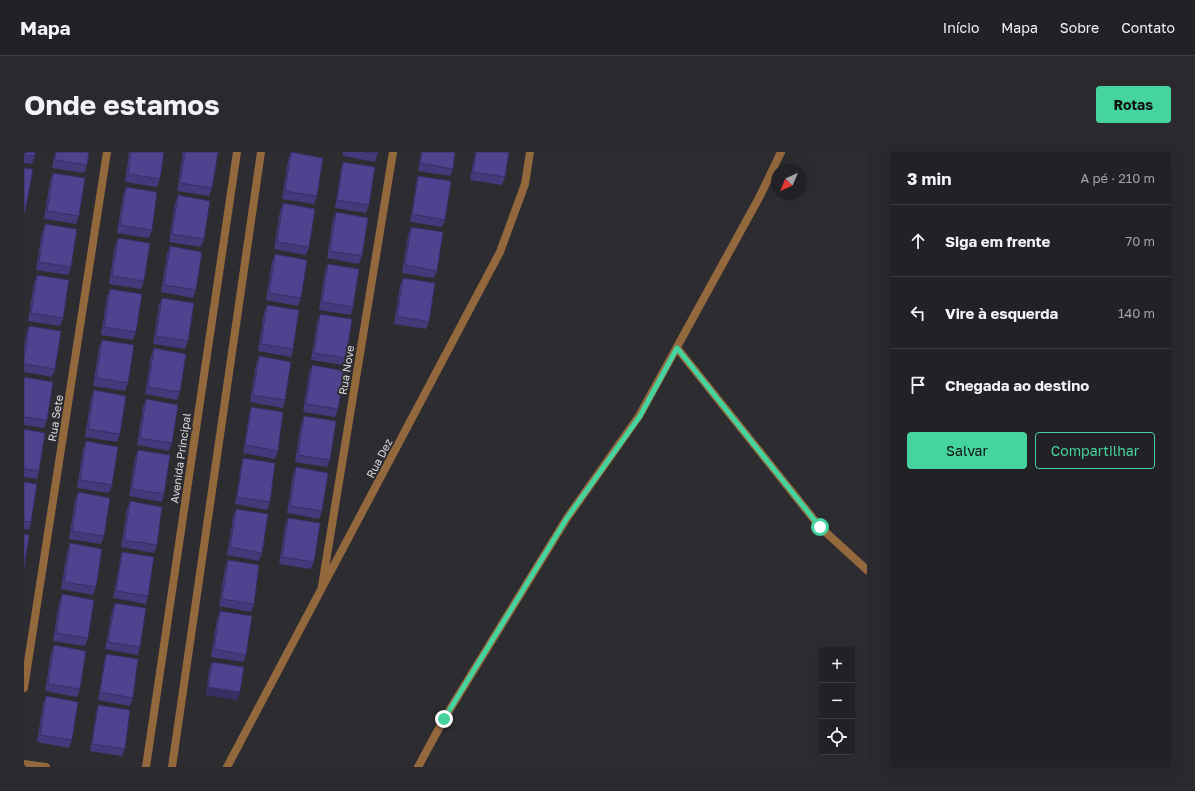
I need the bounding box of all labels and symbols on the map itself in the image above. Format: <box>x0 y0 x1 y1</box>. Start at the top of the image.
north arrow <box>771 164 807 200</box>
street label: Rua Nove <box>336 344 356 396</box>
street label: Rua Sete <box>45 394 65 442</box>
street label: Avenida Principal <box>167 412 193 504</box>
street label: Rua Dez <box>363 436 395 480</box>
route start <box>811 518 829 536</box>
route end <box>435 710 453 728</box>

